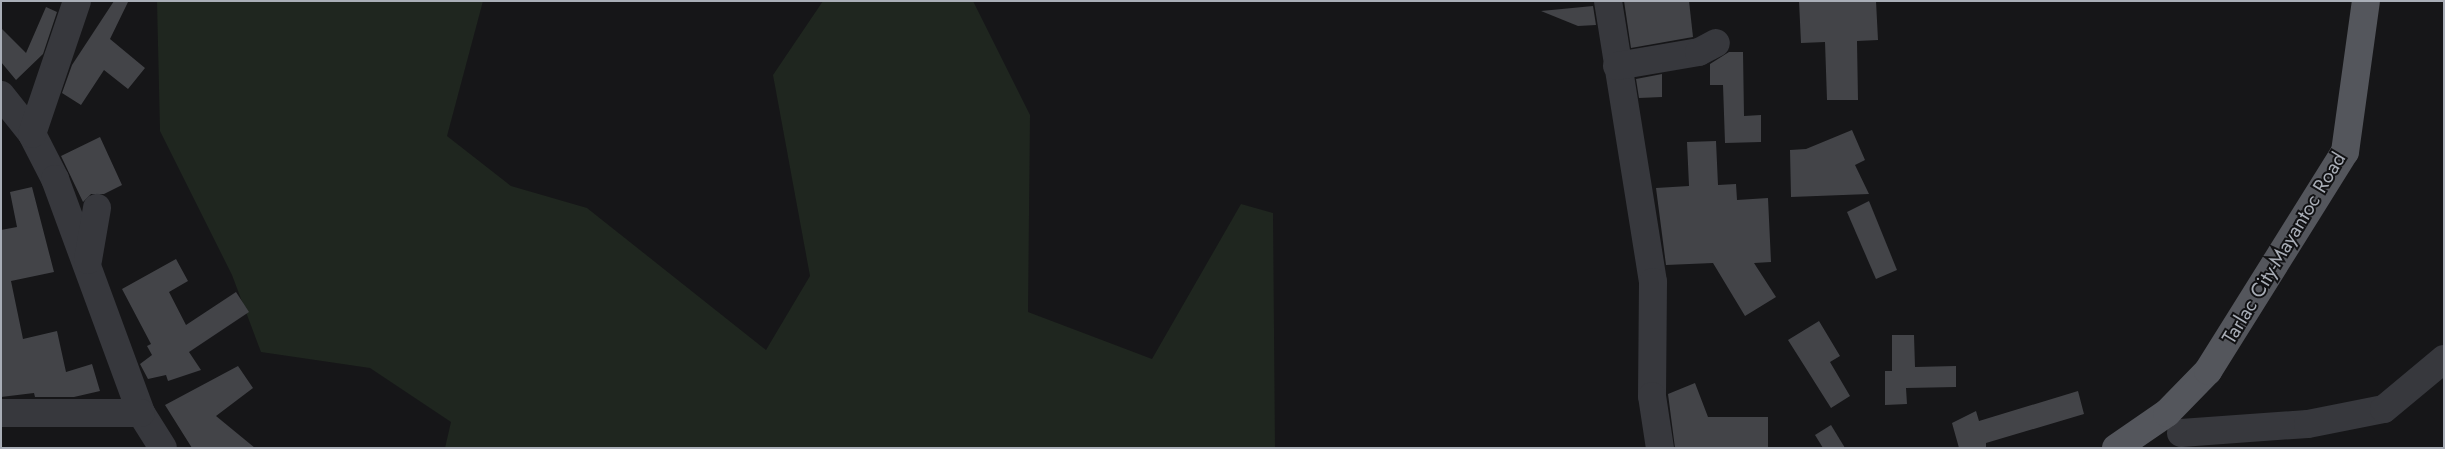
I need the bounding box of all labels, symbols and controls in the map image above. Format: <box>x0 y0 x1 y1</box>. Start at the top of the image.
street label: Tarlac City-Mayantoc Road <box>2217 148 2351 348</box>

